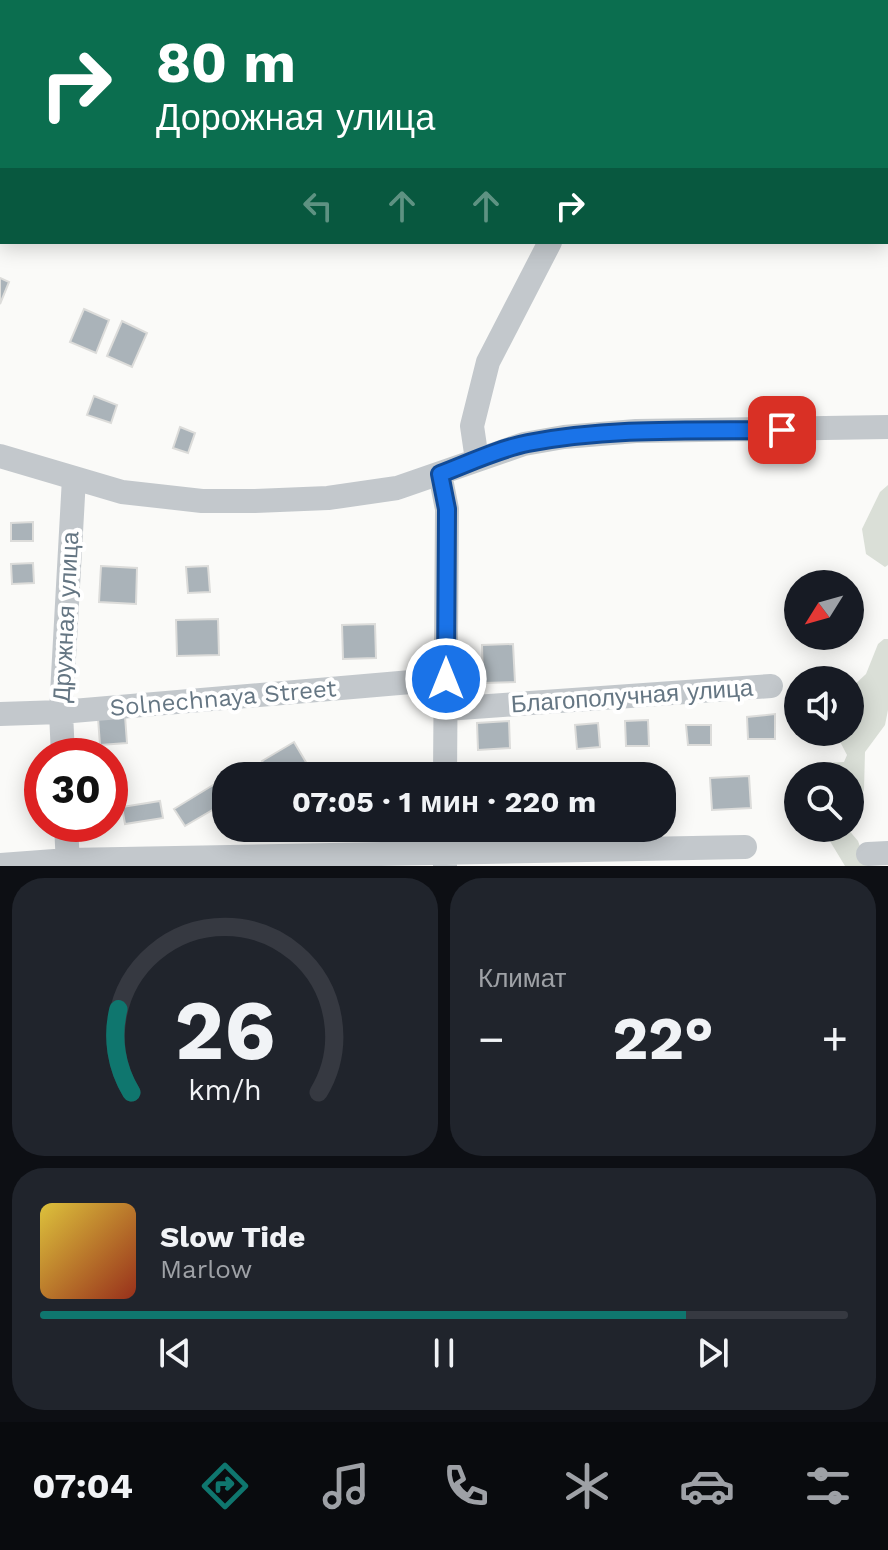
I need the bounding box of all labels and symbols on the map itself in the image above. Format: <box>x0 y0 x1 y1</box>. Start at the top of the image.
pin <box>748 396 816 464</box>
street label: Дружная улица <box>48 530 85 703</box>
north arrow <box>784 570 864 650</box>
position arrow <box>404 637 488 721</box>
street label: Solnechnaya Street <box>109 674 337 722</box>
street label: Благополучная улица <box>510 674 755 718</box>
speed limit sign: 30 <box>24 738 128 842</box>

